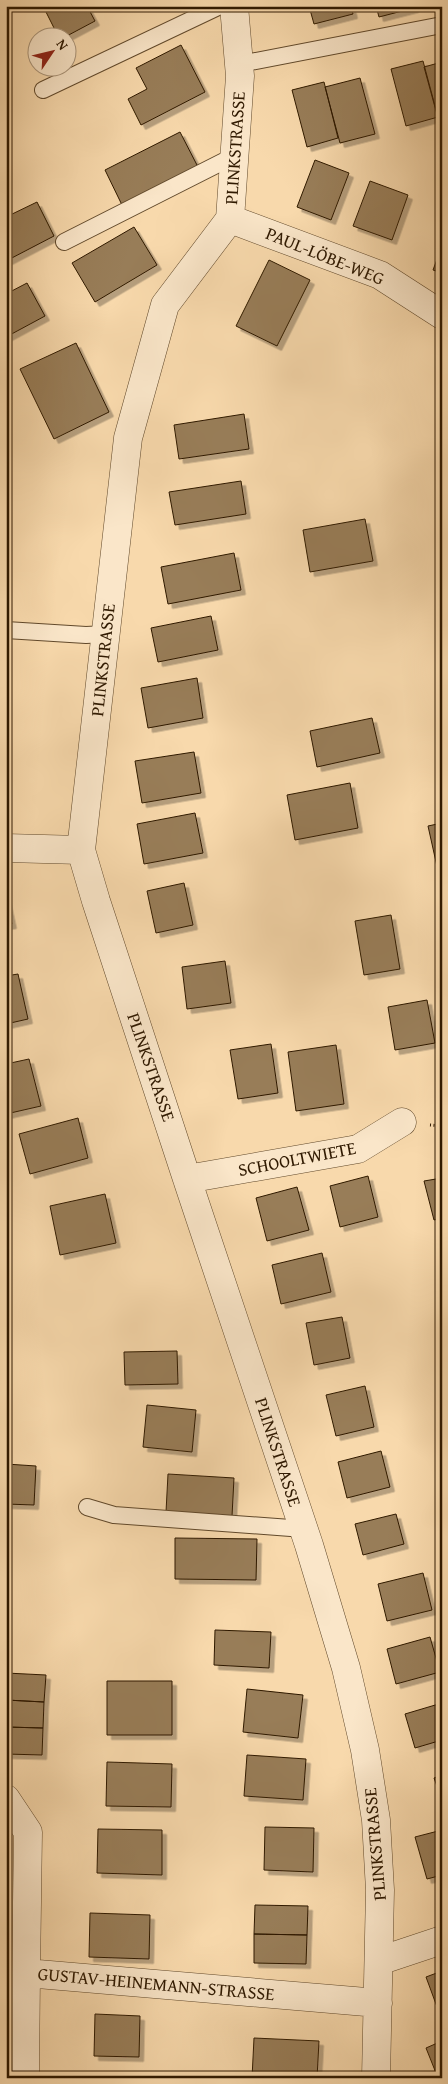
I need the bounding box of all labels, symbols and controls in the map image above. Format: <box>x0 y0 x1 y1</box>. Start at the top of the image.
north arrow <box>28 28 78 78</box>
text: N <box>52 35 74 55</box>
street label: PLINKSTRASSE <box>217 91 252 205</box>
street label: PAUL-LÖBE-WEG <box>262 219 389 292</box>
street label: PLINKSTRASSE <box>83 602 122 718</box>
street label: PLINKSTRASSE <box>120 1009 183 1125</box>
street label: SCHOOLTWIETE <box>236 1134 358 1183</box>
street label: PLINKSTRASSE <box>248 1394 309 1510</box>
street label: PLINKSTRASSE <box>356 1786 393 1902</box>
street label: GUSTAV-HEINEMANN-STRASSE <box>37 1960 275 2007</box>

